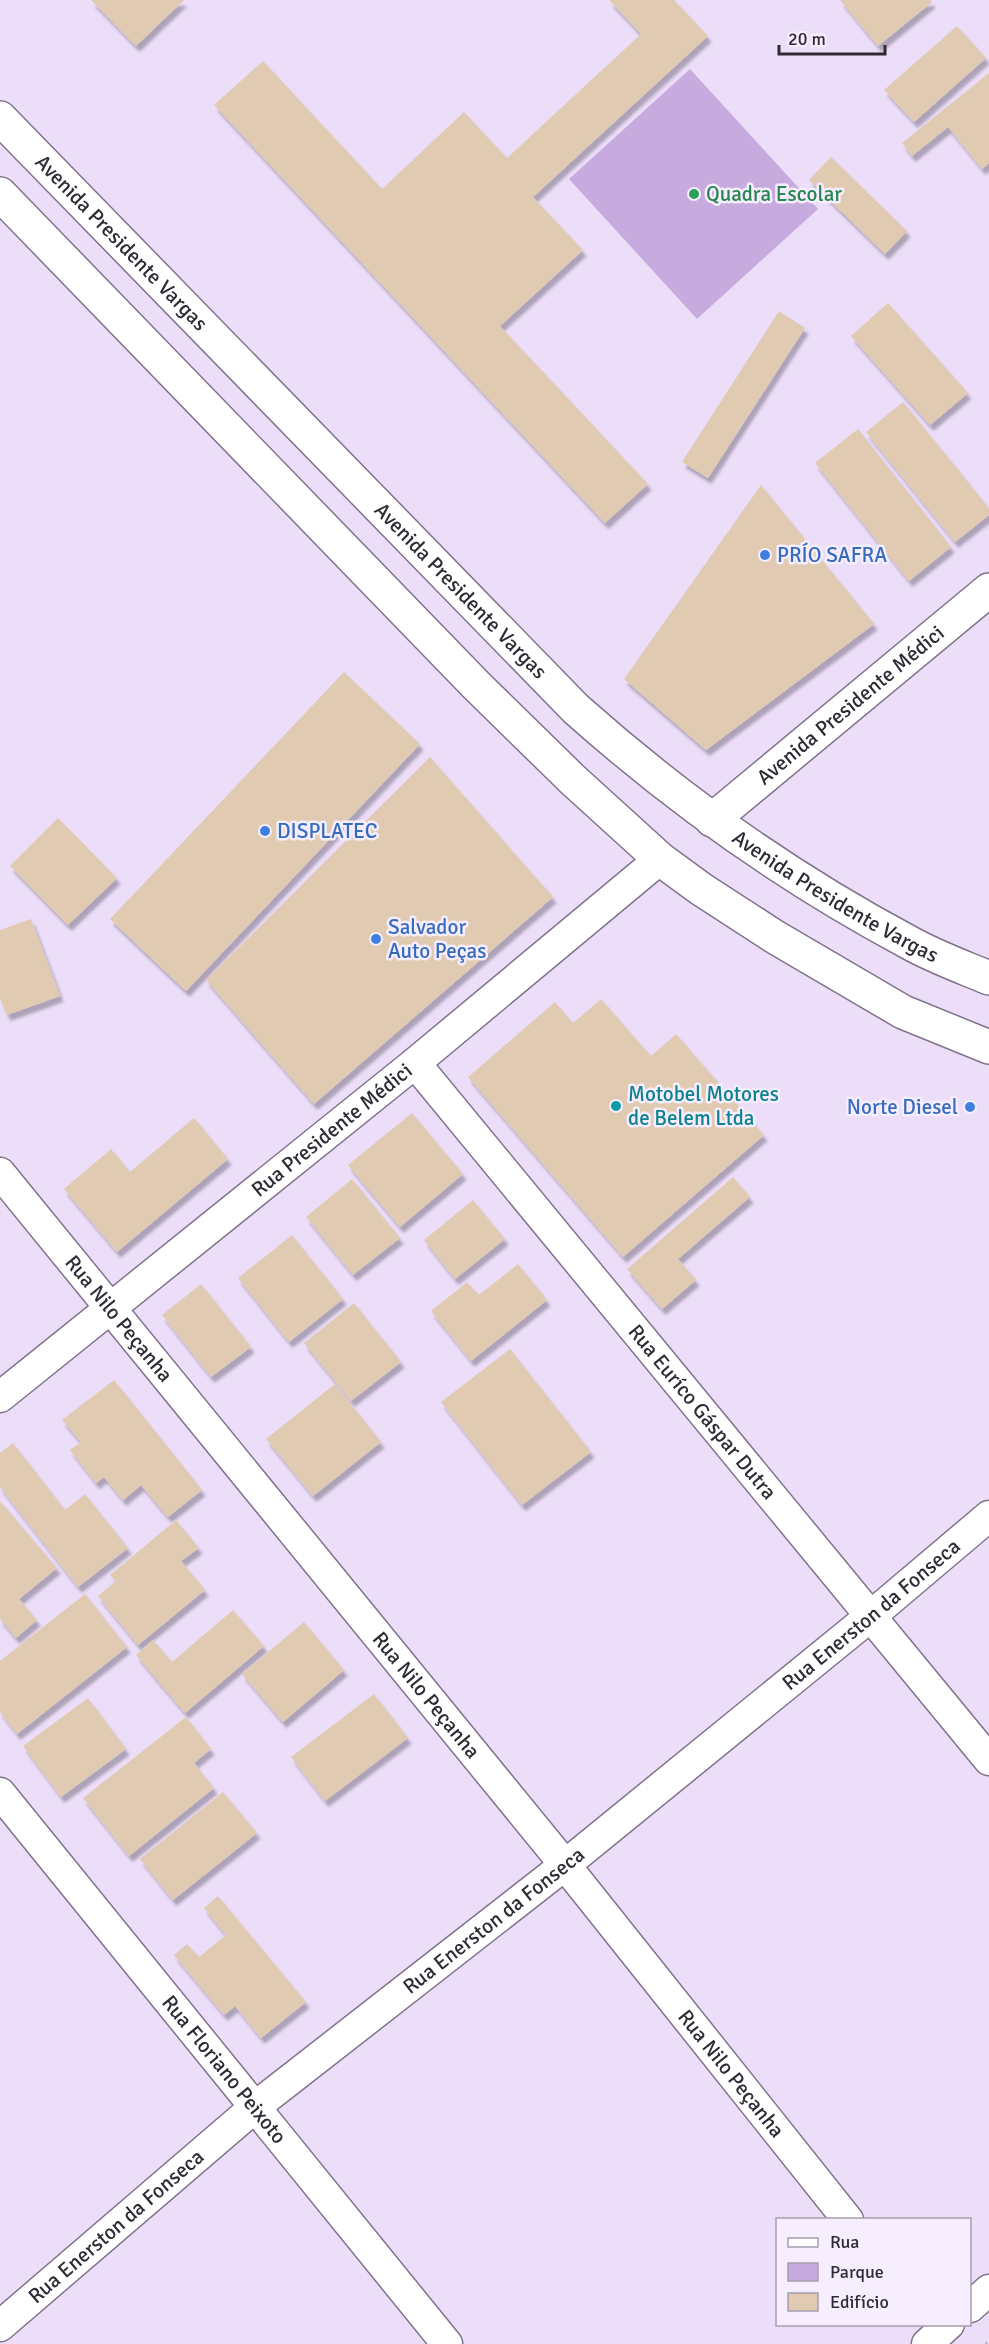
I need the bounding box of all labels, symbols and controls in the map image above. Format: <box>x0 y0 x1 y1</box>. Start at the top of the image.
scale bar <box>779 18 886 56</box>
text: 20 m <box>788 28 826 50</box>
street label: Avenida Presidente Vargas <box>30 149 213 336</box>
place label: Quadra Escolar <box>706 181 842 207</box>
marker: Quadra Escolar <box>687 187 701 201</box>
street label: Avenida Presidente Vargas <box>369 497 552 684</box>
place label: PRÍO SAFRA <box>777 542 887 568</box>
marker: PRÍO SAFRA <box>758 548 772 562</box>
street label: Avenida Presidente Médici <box>751 620 950 790</box>
place label: DISPLATEC <box>277 818 377 844</box>
marker: DISPLATEC <box>258 824 272 838</box>
street label: Avenida Presidente Vargas <box>727 824 942 968</box>
place label: Salvador Auto Peças <box>388 914 486 964</box>
marker: Salvador Auto Peças <box>369 932 383 946</box>
street label: Rua Presidente Médici <box>246 1057 417 1202</box>
place label: Motobel Motores de Belem Ltda <box>628 1081 779 1131</box>
place label: Norte Diesel <box>847 1094 958 1120</box>
marker: Motobel Motores de Belem Ltda <box>609 1099 623 1113</box>
marker: Norte Diesel <box>963 1100 977 1114</box>
street label: Rua Nilo Peçanha <box>59 1250 178 1387</box>
street label: Rua Euríco Gáspar Dutra <box>623 1319 782 1505</box>
street label: Rua Enerston da Fonseca <box>777 1533 965 1696</box>
street label: Rua Nilo Peçanha <box>367 1626 486 1764</box>
street label: Rua Enerston da Fonseca <box>398 1841 590 2000</box>
street label: Rua Floriano Peixoto <box>156 1990 292 2149</box>
street label: Rua Nilo Peçanha <box>672 2004 790 2143</box>
street label: Rua Enerston da Fonseca <box>23 2144 209 2309</box>
legend <box>776 2218 971 2326</box>
text: Rua <box>830 2231 859 2253</box>
text: Parque <box>830 2261 884 2283</box>
text: Edifício <box>830 2291 889 2313</box>

